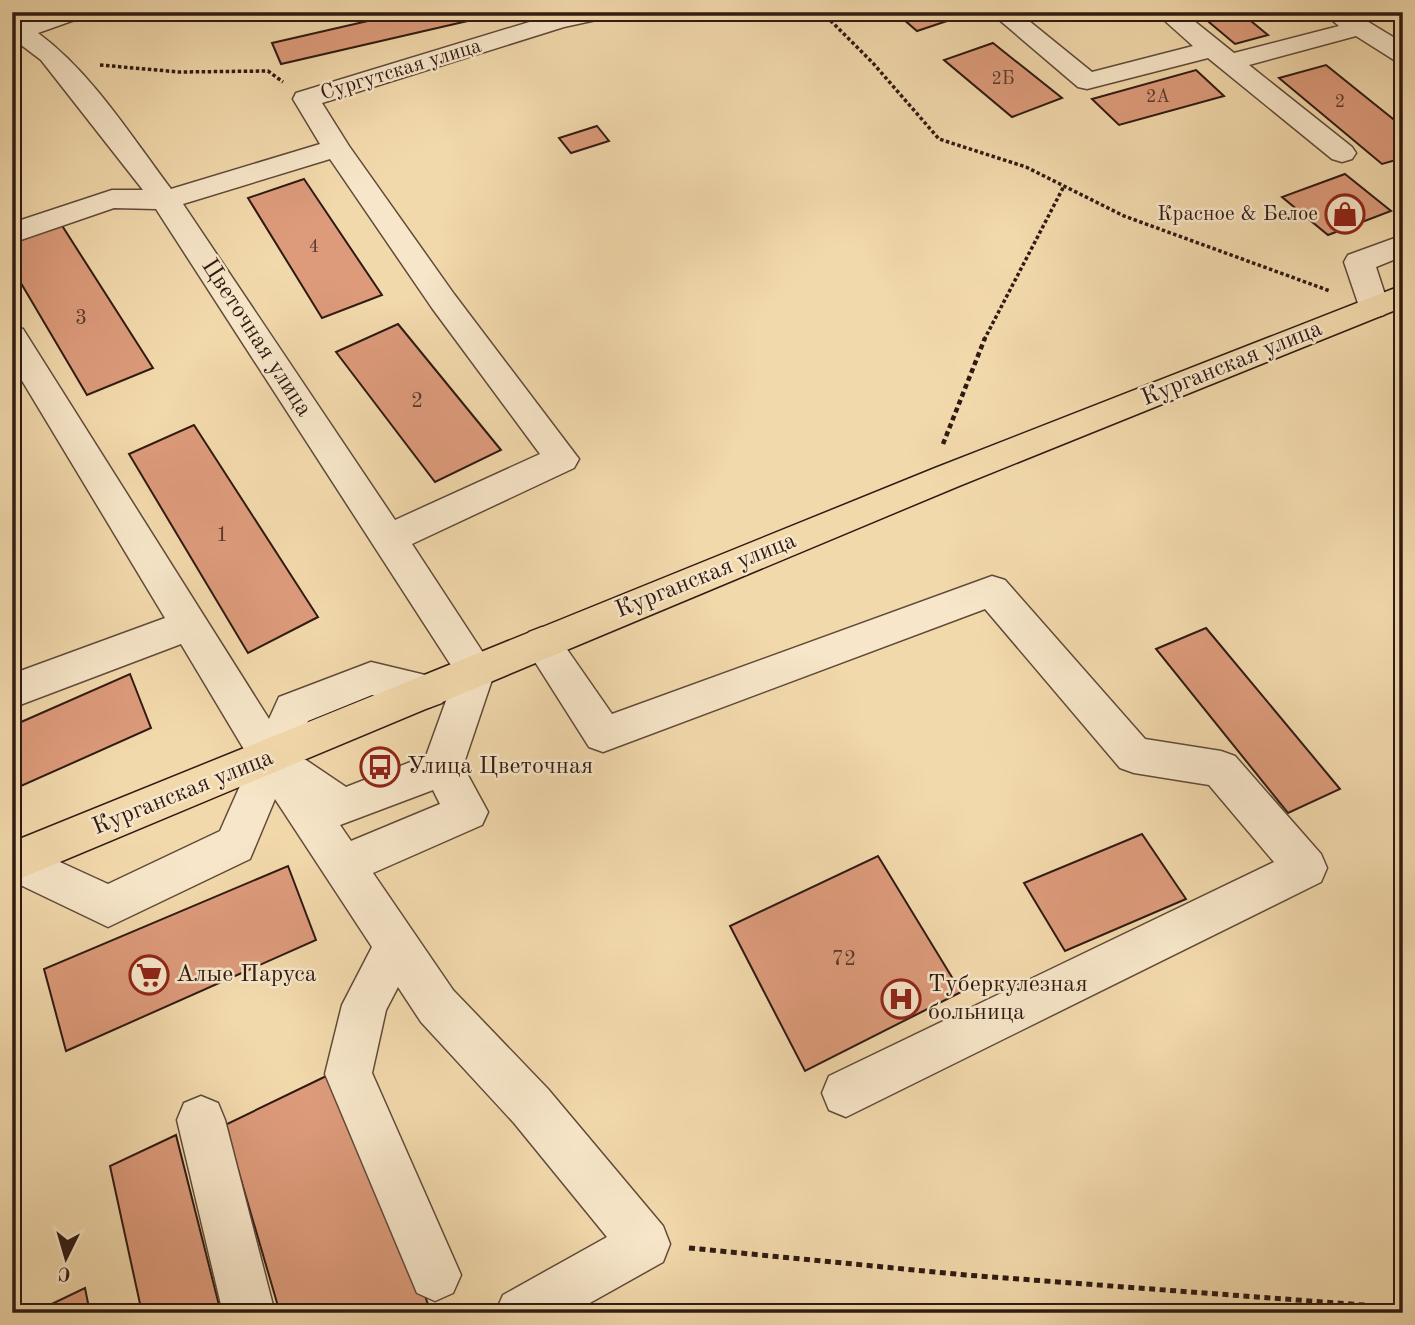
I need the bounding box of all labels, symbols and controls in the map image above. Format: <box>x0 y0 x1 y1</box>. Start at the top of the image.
street label: Сургутская улица <box>318 36 484 104</box>
house number: 2Б <box>991 70 1015 88</box>
house number: 2А <box>1146 88 1170 106</box>
house number: 2 <box>1335 93 1345 111</box>
shop icon: Красное & Белое <box>1324 193 1366 235</box>
place label: Красное & Белое <box>1157 204 1318 225</box>
house number: 4 <box>309 238 319 256</box>
street label: Цветочная улица <box>196 255 316 421</box>
house number: 3 <box>75 308 87 329</box>
street label: Курганская улица <box>1138 317 1326 411</box>
house number: 2 <box>411 391 423 412</box>
house number: 1 <box>216 525 228 546</box>
street label: Курганская улица <box>612 529 800 623</box>
street label: Курганская улица <box>89 746 277 840</box>
bus stop icon: Улица Цветочная <box>359 746 401 788</box>
place label: Улица Цветочная <box>407 755 593 779</box>
house number: 72 <box>832 949 856 970</box>
supermarket icon: Алые Паруса <box>128 954 170 996</box>
place label: Алые Паруса <box>176 963 317 987</box>
place label: Туберкулезная больница <box>928 973 1088 1025</box>
hospital icon: Туберкулезная больница <box>880 978 922 1020</box>
north arrow <box>32 1224 102 1294</box>
text: С <box>58 1262 72 1282</box>

